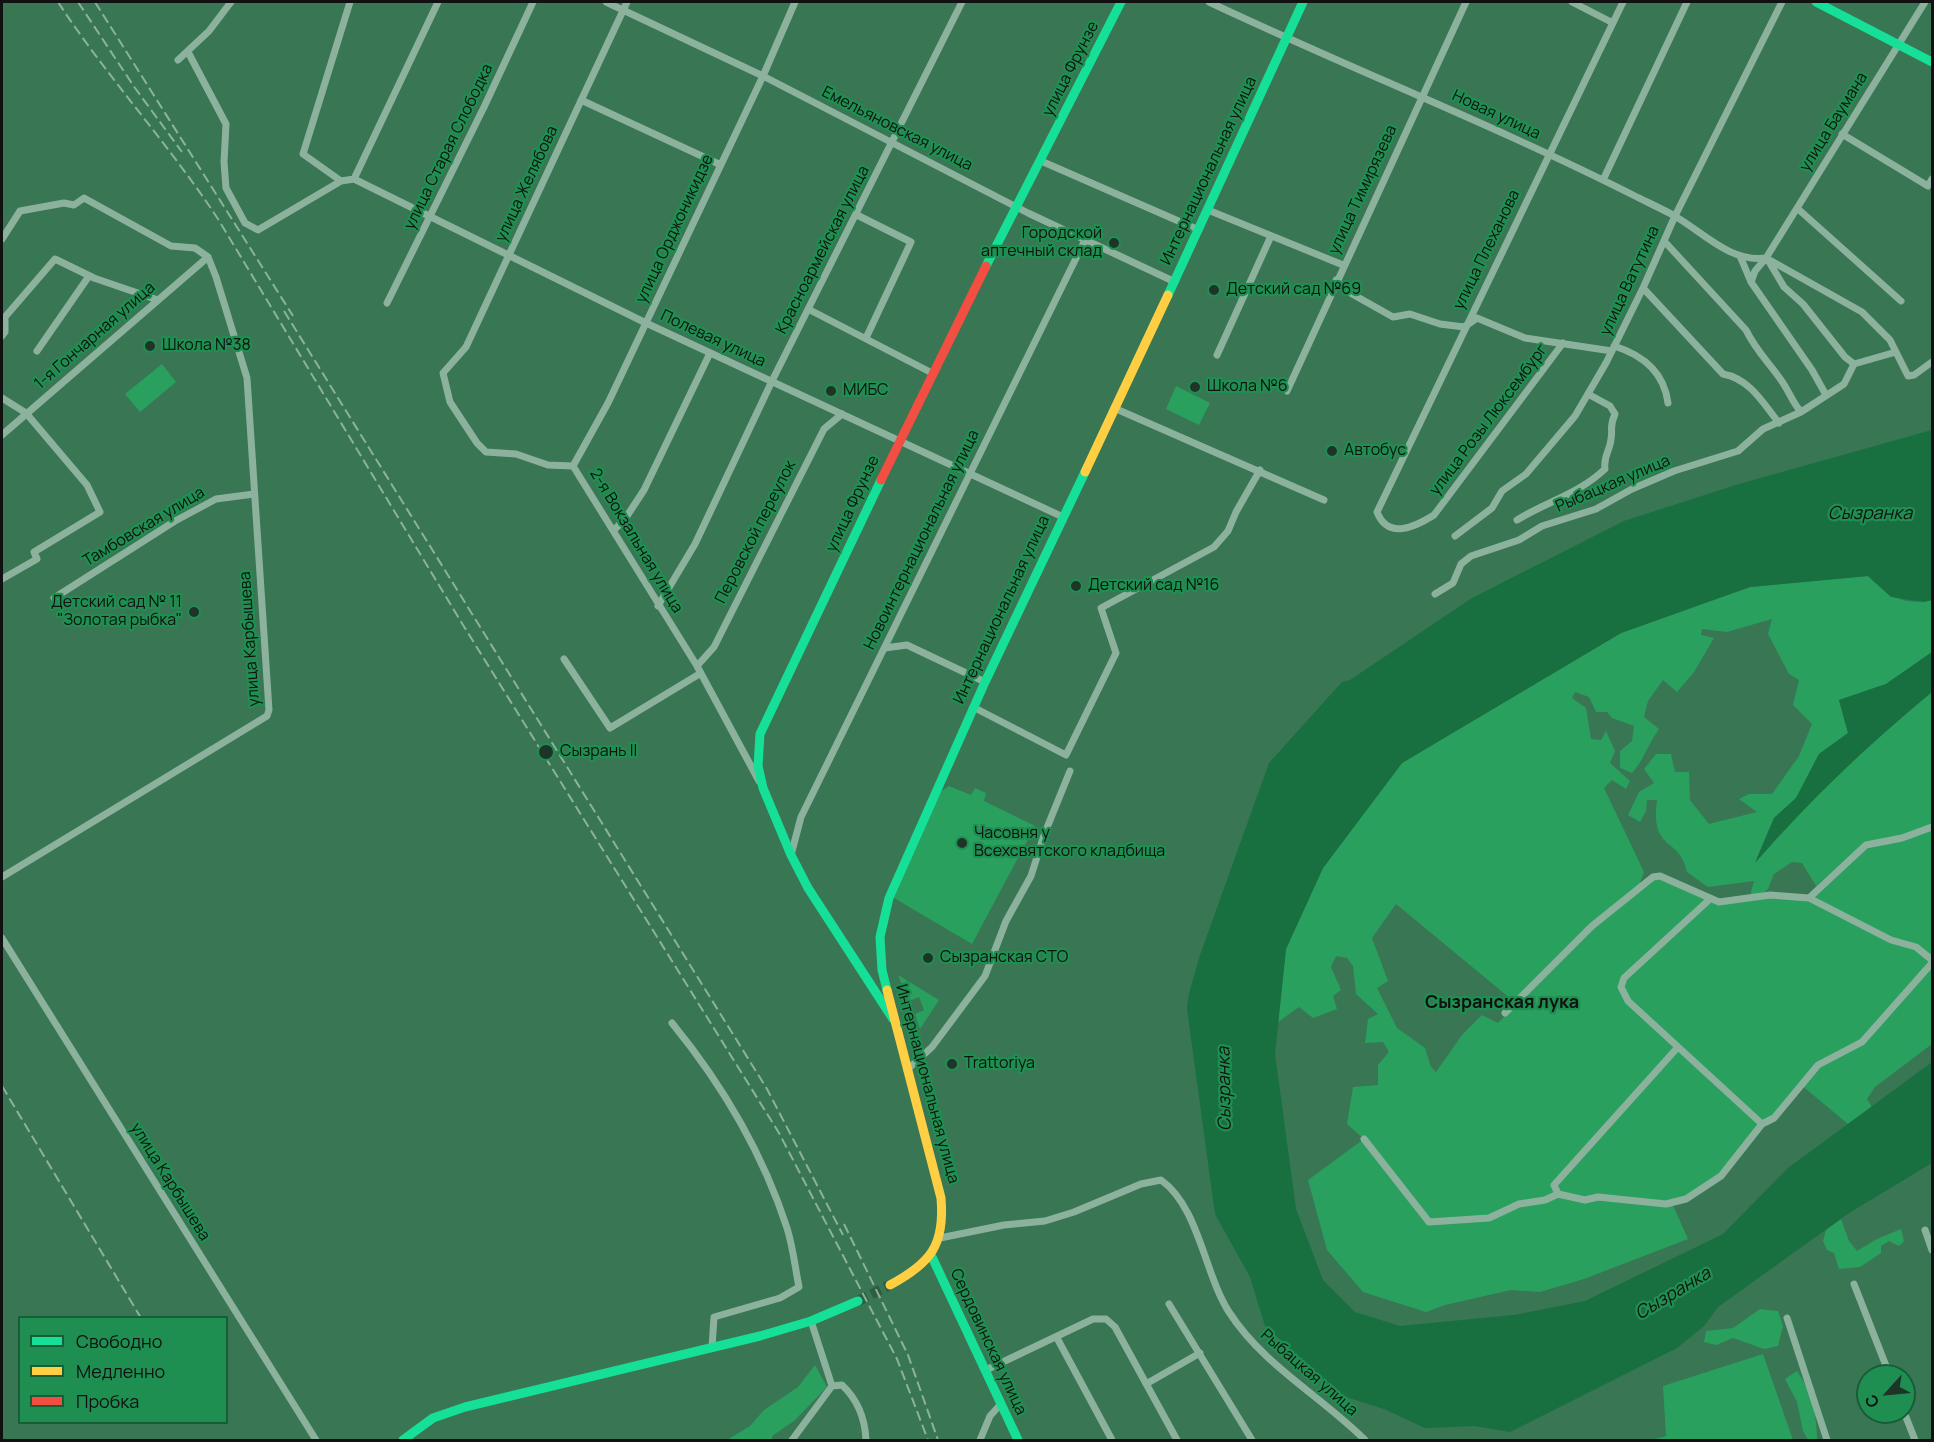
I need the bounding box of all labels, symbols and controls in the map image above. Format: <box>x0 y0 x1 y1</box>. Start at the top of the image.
street label: улица Фрунзе <box>1039 18 1103 120</box>
street label: улица Старая Слободка <box>400 61 498 233</box>
street label: улица Баумана <box>1796 69 1872 175</box>
street label: Интернациональная улица <box>1157 74 1261 268</box>
street label: Емельяновская улица <box>818 83 976 175</box>
street label: Новая улица <box>1449 86 1543 144</box>
street label: улица Тимирязева <box>1325 122 1401 258</box>
street label: улица Желябова <box>492 123 562 245</box>
street label: улица Орджоникидзе <box>632 152 718 306</box>
street label: Красноармейская улица <box>772 163 874 337</box>
street label: улица Плеханова <box>1450 187 1524 313</box>
street label: улица Ватутина <box>1596 223 1664 339</box>
place label: Городской аптечный склад <box>981 224 1102 262</box>
marker: Городской аптечный склад <box>1107 236 1121 250</box>
street label: 1-я Гончарная улица <box>31 278 159 394</box>
place label: Детский сад №69 <box>1226 280 1361 300</box>
marker: Детский сад №69 <box>1207 283 1221 297</box>
street label: Полевая улица <box>657 306 769 372</box>
place label: Школа №38 <box>162 336 251 356</box>
marker: Школа №38 <box>143 339 157 353</box>
street label: улица Розы Люксембург <box>1426 341 1552 499</box>
place label: Школа №6 <box>1207 377 1288 397</box>
marker: Школа №6 <box>1188 380 1202 394</box>
place label: МИБС <box>843 381 889 401</box>
marker: МИБС <box>824 384 838 398</box>
street label: Новоинтернациональная улица <box>860 427 984 653</box>
place label: Автобус <box>1344 441 1406 461</box>
marker: Автобус <box>1325 444 1339 458</box>
street label: Рыбацкая улица <box>1553 451 1673 517</box>
street label: улица Фрунзе <box>822 453 884 555</box>
street label: Перовской переулок <box>712 457 800 607</box>
street label: 2-я Вокзальная улица <box>585 465 687 617</box>
street label: Тамбовская улица <box>80 483 208 571</box>
water label: Сызранка <box>1828 503 1912 525</box>
street label: Интернациональная улица <box>950 513 1054 707</box>
street label: улица Карбышева <box>236 571 264 707</box>
place label: Детский сад №16 <box>1088 576 1220 596</box>
marker: Детский сад №16 <box>1069 579 1083 593</box>
place label: Детский сад № 11 "Золотая рыбка" <box>51 593 182 631</box>
marker: Детский сад № 11 "Золотая рыбка" <box>187 605 201 619</box>
place label: Сызрань II <box>560 742 637 762</box>
marker: Сызрань II <box>537 743 555 761</box>
place label: Часовня у Всехсвятского кладбища <box>974 824 1165 862</box>
marker: Часовня у Всехсвятского кладбища <box>955 836 969 850</box>
place label: Сызранская СТО <box>940 948 1068 968</box>
marker: Сызранская СТО <box>921 951 935 965</box>
street label: Интернациональная улица <box>891 982 963 1186</box>
district label: Сызранская лука <box>1425 992 1579 1014</box>
water label: Сызранка <box>1213 1047 1237 1131</box>
place label: Trattoriya <box>964 1054 1035 1074</box>
marker: Trattoriya <box>945 1057 959 1071</box>
street label: улица Карбышева <box>126 1120 214 1244</box>
water label: Сызранка <box>1631 1263 1715 1325</box>
street label: Сердовинская улица <box>946 1266 1030 1418</box>
legend <box>18 1316 228 1424</box>
street label: Рыбацкая улица <box>1256 1326 1362 1420</box>
text: Свободно <box>76 1329 162 1353</box>
text: Медленно <box>76 1359 165 1383</box>
north arrow <box>1856 1364 1916 1424</box>
text: Пробка <box>76 1389 139 1413</box>
text: С <box>1859 1391 1884 1412</box>

